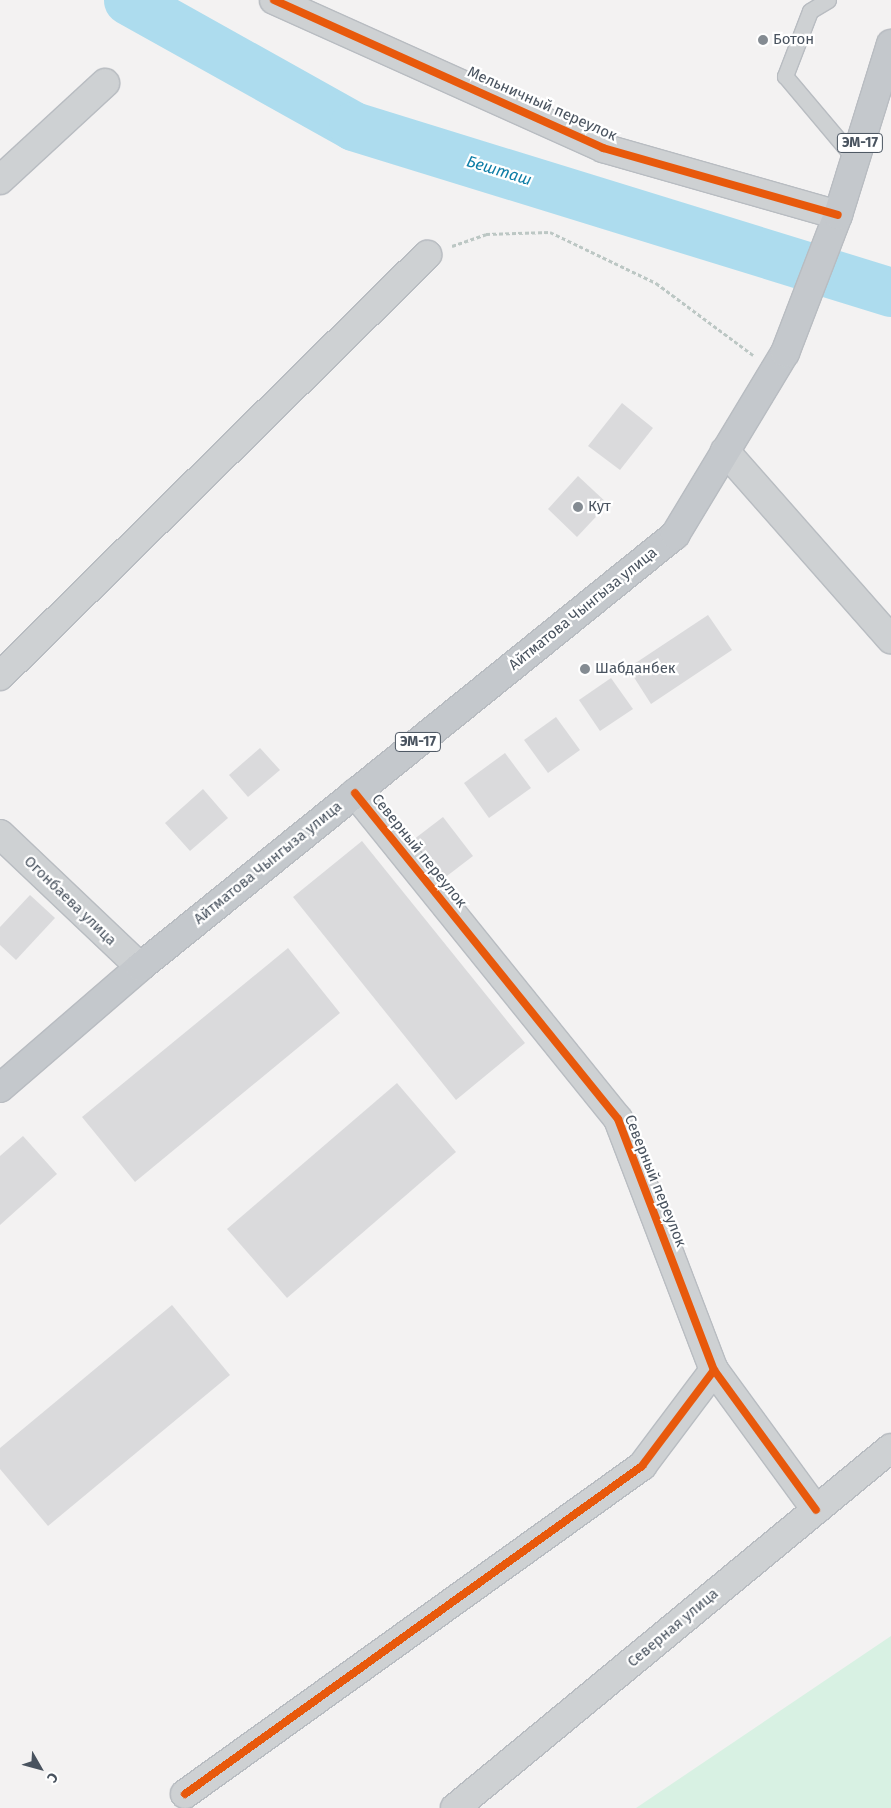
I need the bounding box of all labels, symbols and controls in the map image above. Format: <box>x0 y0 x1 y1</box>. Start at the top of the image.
place label: Ботон <box>773 31 814 49</box>
marker: Ботон <box>757 34 769 46</box>
street label: Мельничный переулок <box>465 63 619 145</box>
road number: ЭМ-17 <box>836 132 884 154</box>
water label: Бешташ <box>464 152 534 190</box>
place label: Кут <box>588 498 611 516</box>
marker: Кут <box>572 501 584 513</box>
street label: Айтматова Чынгыза улица <box>505 544 661 674</box>
place label: Шабданбек <box>595 660 676 678</box>
marker: Шабданбек <box>579 663 591 675</box>
road number: ЭМ-17 <box>394 730 442 754</box>
street label: Северный переулок <box>368 791 470 911</box>
street label: Айтматова Чынгыза улица <box>190 798 346 928</box>
street label: Огонбаева улица <box>20 852 120 950</box>
street label: Северный переулок <box>620 1112 690 1250</box>
street label: Северная улица <box>624 1585 722 1671</box>
north arrow <box>15 1743 65 1793</box>
text: С <box>43 1769 61 1786</box>

